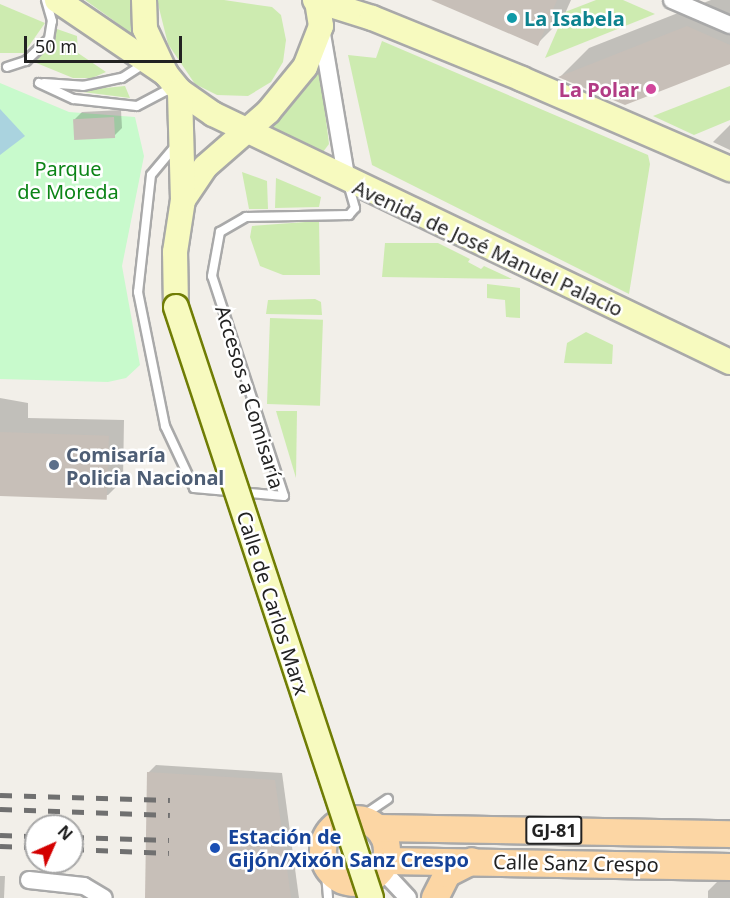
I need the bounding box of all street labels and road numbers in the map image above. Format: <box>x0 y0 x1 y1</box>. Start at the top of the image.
street label: Avenida de José Manuel Palacio <box>349 175 627 321</box>
street label: Accesos a Comisaría <box>211 303 289 491</box>
street label: Calle de Carlos Marx <box>232 508 314 698</box>
road number: GJ-81 <box>524 815 584 845</box>
street label: Calle Sanz Crespo <box>493 850 659 876</box>

